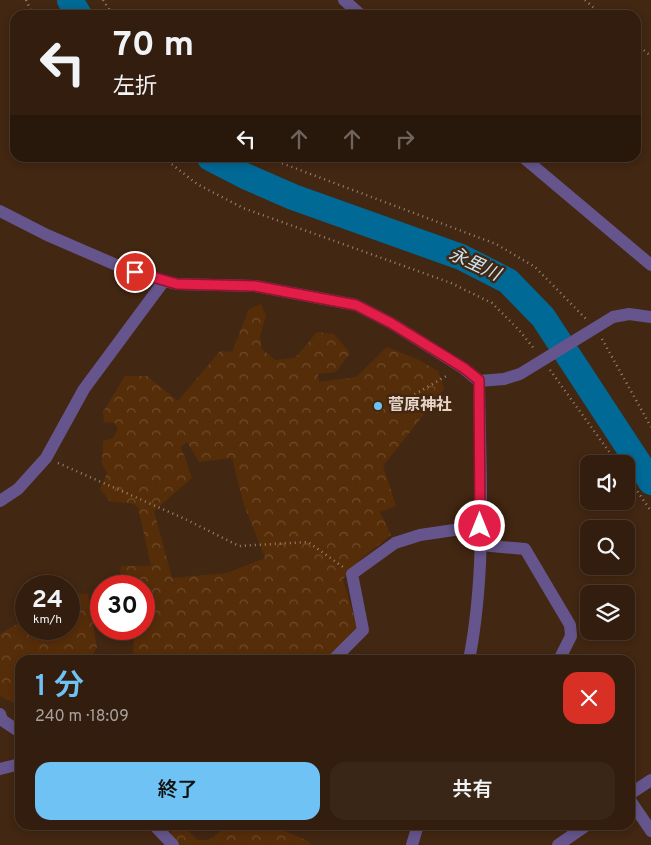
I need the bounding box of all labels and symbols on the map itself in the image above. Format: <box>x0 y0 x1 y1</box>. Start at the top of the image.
water label: 永里川 <box>445 243 505 288</box>
pin <box>114 251 156 293</box>
place label: 菅原神社 <box>388 395 452 416</box>
marker: 菅原神社 <box>372 400 384 412</box>
position arrow <box>453 499 505 551</box>
speed limit sign: 30 <box>90 575 155 640</box>

